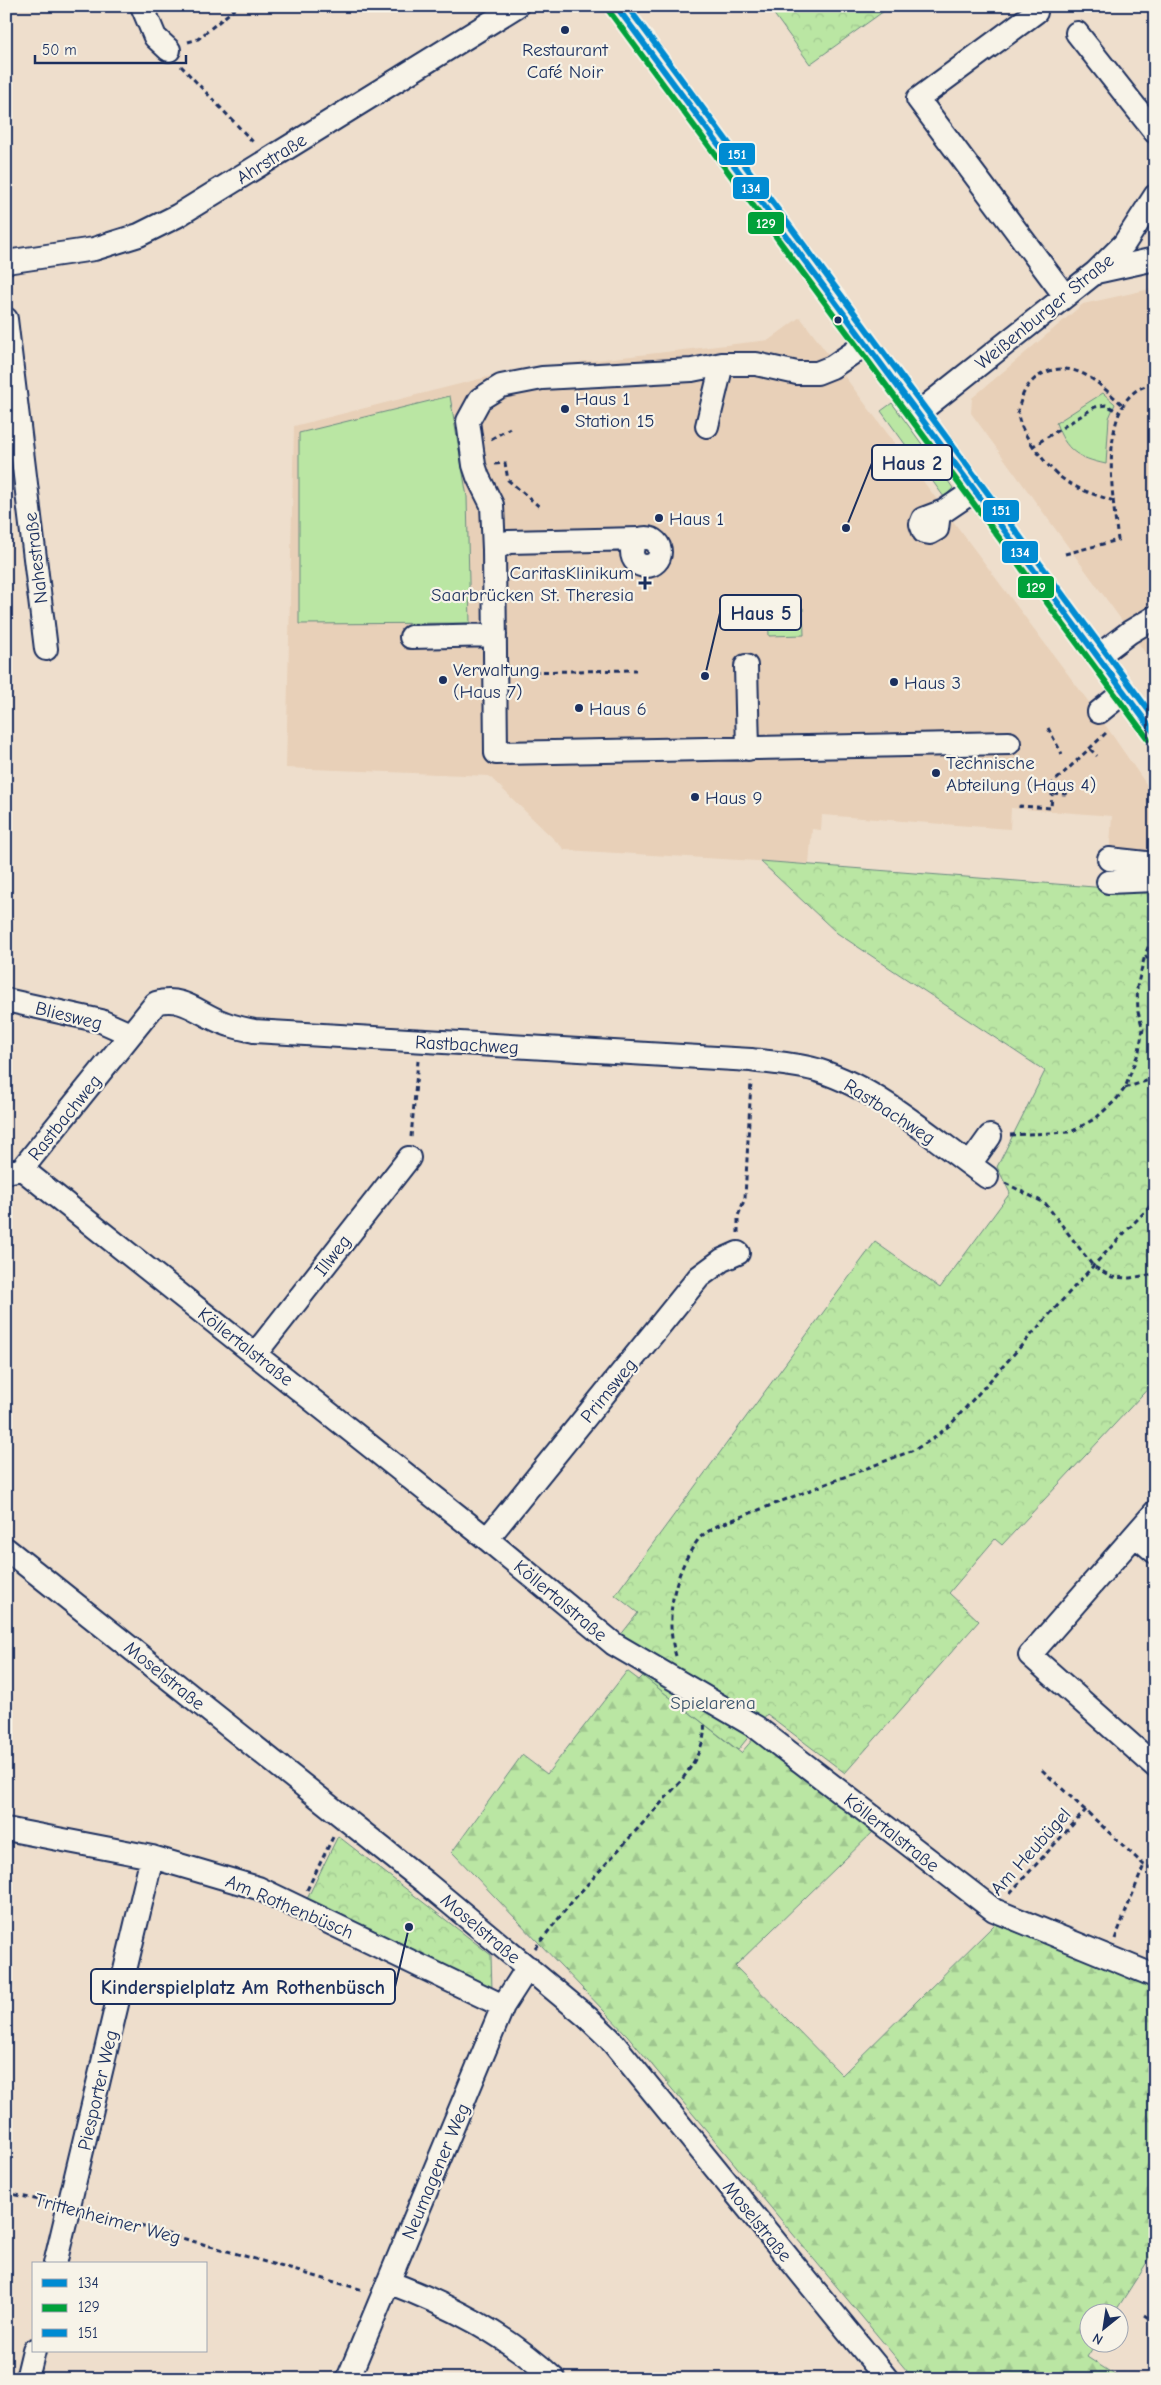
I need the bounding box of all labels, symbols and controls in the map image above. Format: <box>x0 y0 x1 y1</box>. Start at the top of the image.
marker: Restaurant Café Noir <box>559 24 571 36</box>
scale bar <box>35 32 186 64</box>
place label: Restaurant Café Noir <box>522 39 608 83</box>
text: 50 m <box>42 41 77 59</box>
street label: Ahrstraße <box>232 129 311 189</box>
line badge: 151 <box>718 142 756 166</box>
text: 151 <box>728 146 746 163</box>
line badge: 134 <box>732 176 770 200</box>
text: 134 <box>742 180 761 197</box>
line badge: 129 <box>747 211 785 235</box>
text: 129 <box>756 215 776 232</box>
street label: Weißenburger Straße <box>971 249 1118 374</box>
unlabelled marker <box>833 315 843 325</box>
place label: Haus 1 Station 15 <box>575 388 655 432</box>
marker: Haus 1 Station 15 <box>559 403 571 415</box>
callout: Haus 2 <box>872 445 952 480</box>
text: Haus 2 <box>882 452 942 475</box>
line badge: 151 <box>982 499 1020 523</box>
text: 151 <box>992 502 1010 519</box>
place label: Haus 1 <box>669 508 724 530</box>
street label: Nahestraße <box>19 511 53 605</box>
marker: Haus 1 <box>653 512 665 524</box>
line badge: 134 <box>1001 540 1039 564</box>
text: 134 <box>1011 544 1030 561</box>
place label: CaritasKlinikum Saarbrücken St. Theresia <box>431 562 634 606</box>
line badge: 129 <box>1017 575 1055 599</box>
marker: CaritasKlinikum Saarbrücken St. Theresia <box>638 576 652 590</box>
text: 129 <box>1026 579 1046 596</box>
callout: Haus 5 <box>720 595 801 630</box>
text: Haus 5 <box>730 602 792 625</box>
place label: Verwaltung (Haus 7) <box>453 659 540 703</box>
place label: Haus 3 <box>904 672 961 694</box>
marker: Verwaltung (Haus 7) <box>437 674 449 686</box>
marker: Haus 3 <box>888 676 900 688</box>
place label: Haus 6 <box>589 698 647 720</box>
marker: Haus 6 <box>573 702 585 714</box>
place label: Technische Abteilung (Haus 4) <box>946 752 1096 796</box>
marker: Technische Abteilung (Haus 4) <box>930 767 942 779</box>
place label: Haus 9 <box>705 787 763 809</box>
marker: Haus 9 <box>689 791 701 803</box>
street label: Bliesweg <box>33 997 105 1035</box>
street label: Rastbachweg <box>414 1031 520 1059</box>
street label: Rastbachweg <box>23 1070 106 1165</box>
street label: Rastbachweg <box>840 1074 939 1149</box>
street label: Illweg <box>310 1231 356 1281</box>
street label: Köllertalstraße <box>193 1303 297 1391</box>
street label: Primsweg <box>576 1354 641 1427</box>
street label: Köllertalstraße <box>509 1555 611 1646</box>
street label: Moselstraße <box>120 1637 209 1715</box>
park label: Spielarena <box>670 1692 756 1714</box>
street label: Köllertalstraße <box>839 1789 943 1877</box>
street label: Am Heubügel <box>986 1804 1076 1900</box>
street label: Am Rothenbüsch <box>222 1870 357 1944</box>
street label: Moselstraße <box>436 1889 525 1968</box>
callout: Kinderspielplatz Am Rothenbüsch <box>91 1969 395 2004</box>
text: Kinderspielplatz Am Rothenbüsch <box>101 1976 385 1999</box>
street label: Piesporter Weg <box>73 2028 123 2153</box>
street label: Neumagener Weg <box>397 2100 474 2243</box>
street label: Moselstraße <box>718 2177 796 2266</box>
street label: Trittenheimer Weg <box>32 2189 183 2249</box>
legend <box>32 2262 208 2352</box>
text: 134 <box>78 2274 99 2292</box>
text: 129 <box>78 2298 100 2316</box>
north arrow <box>1078 2302 1128 2352</box>
text: 151 <box>78 2324 98 2342</box>
text: N <box>1090 2329 1106 2348</box>

